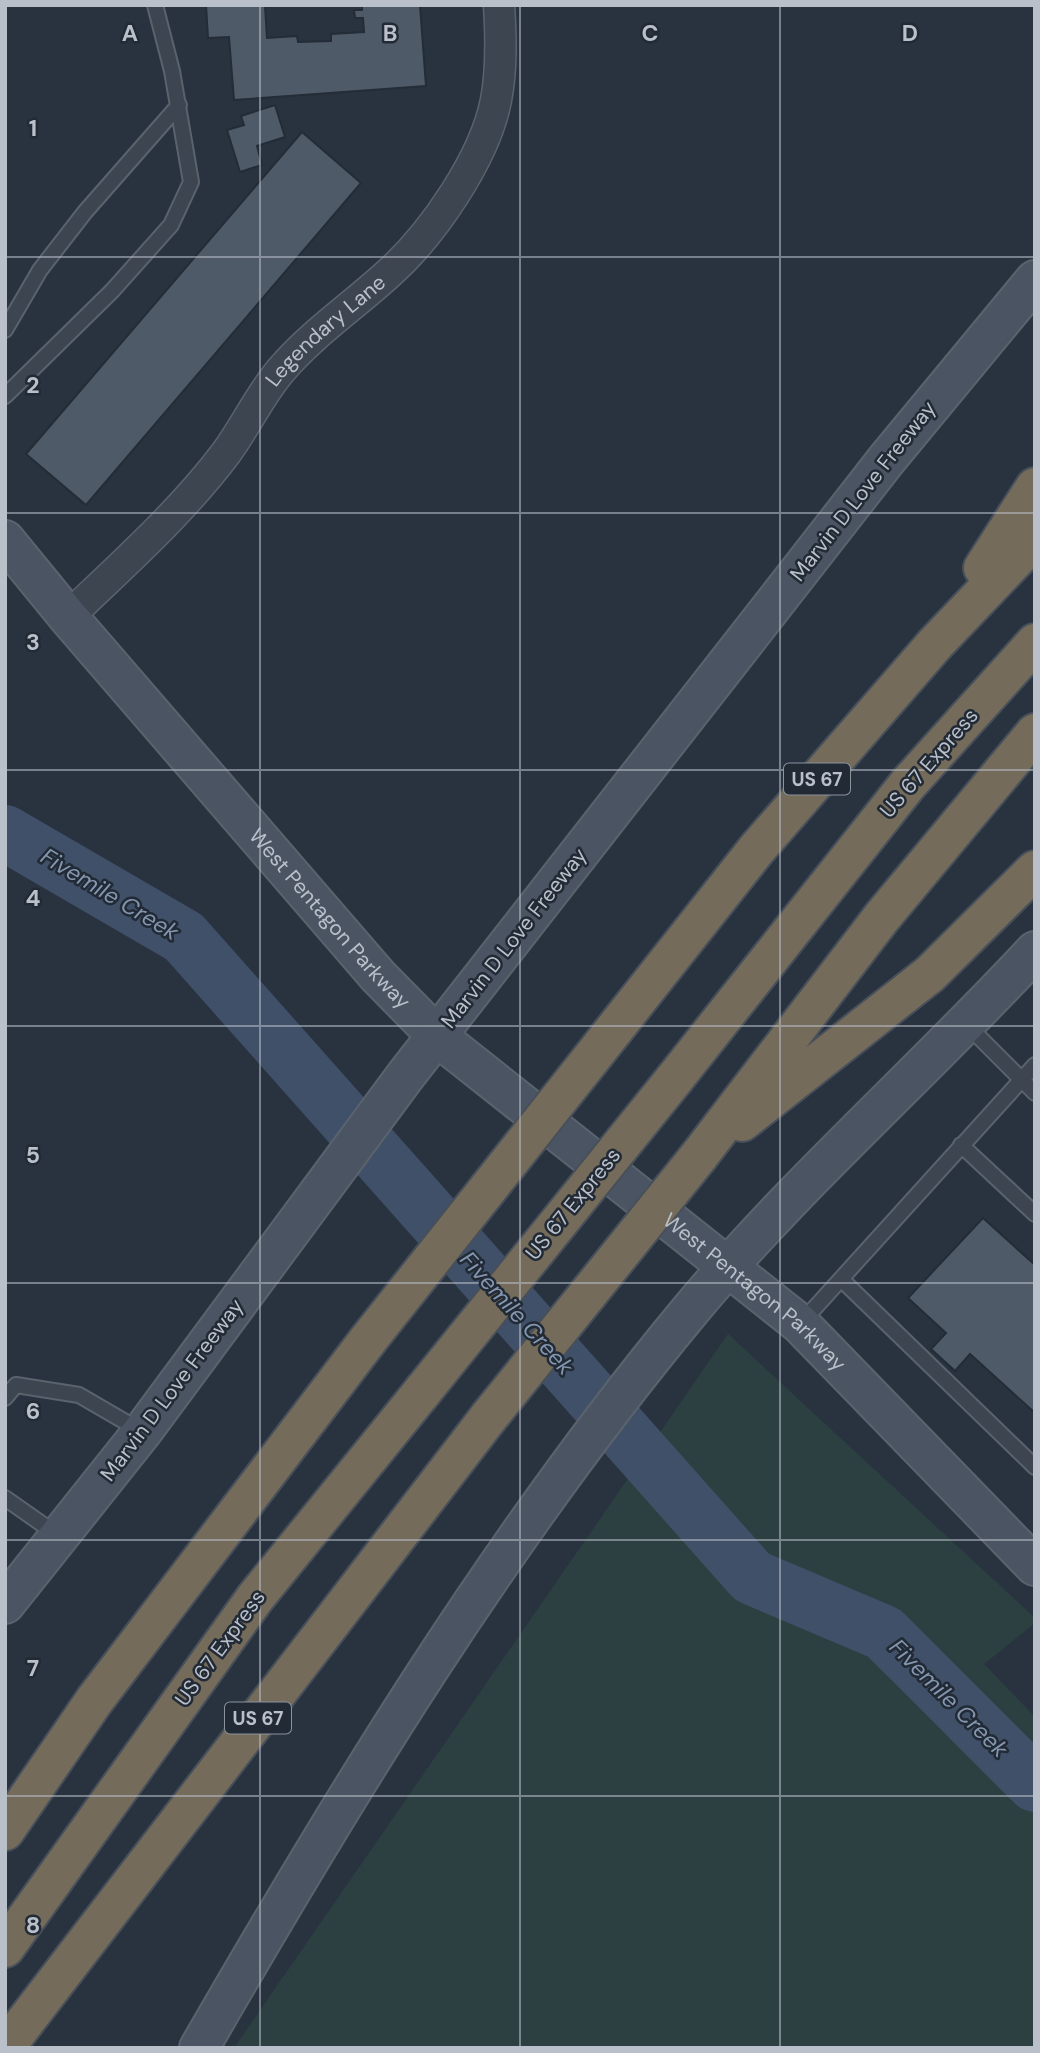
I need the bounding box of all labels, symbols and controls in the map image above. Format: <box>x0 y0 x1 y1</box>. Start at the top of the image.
text: A <box>122 18 138 48</box>
text: B <box>383 18 397 48</box>
text: C <box>642 18 658 48</box>
text: D <box>902 18 918 48</box>
text: 1 <box>29 113 37 143</box>
street label: Legendary Lane <box>259 268 392 392</box>
text: 2 <box>26 370 40 400</box>
street label: Marvin D Love Freeway <box>784 395 942 587</box>
text: 3 <box>26 627 40 657</box>
street label: US 67 Express <box>874 702 984 824</box>
road number: US 67 <box>784 764 850 794</box>
street label: West Pentagon Parkway <box>243 823 417 1015</box>
water label: Fivemile Creek <box>35 841 185 947</box>
street label: Marvin D Love Freeway <box>435 842 593 1034</box>
text: 4 <box>26 883 41 913</box>
text: 5 <box>26 1140 40 1170</box>
street label: US 67 Express <box>519 1142 627 1266</box>
street label: West Pentagon Parkway <box>657 1207 852 1377</box>
water label: Fivemile Creek <box>454 1245 581 1381</box>
street label: Marvin D Love Freeway <box>94 1293 250 1487</box>
text: 6 <box>26 1396 40 1426</box>
street label: US 67 Express <box>168 1584 272 1712</box>
water label: Fivemile Creek <box>883 1632 1015 1764</box>
text: 7 <box>27 1653 39 1683</box>
road number: US 67 <box>225 1702 291 1734</box>
text: 8 <box>26 1910 40 1940</box>

